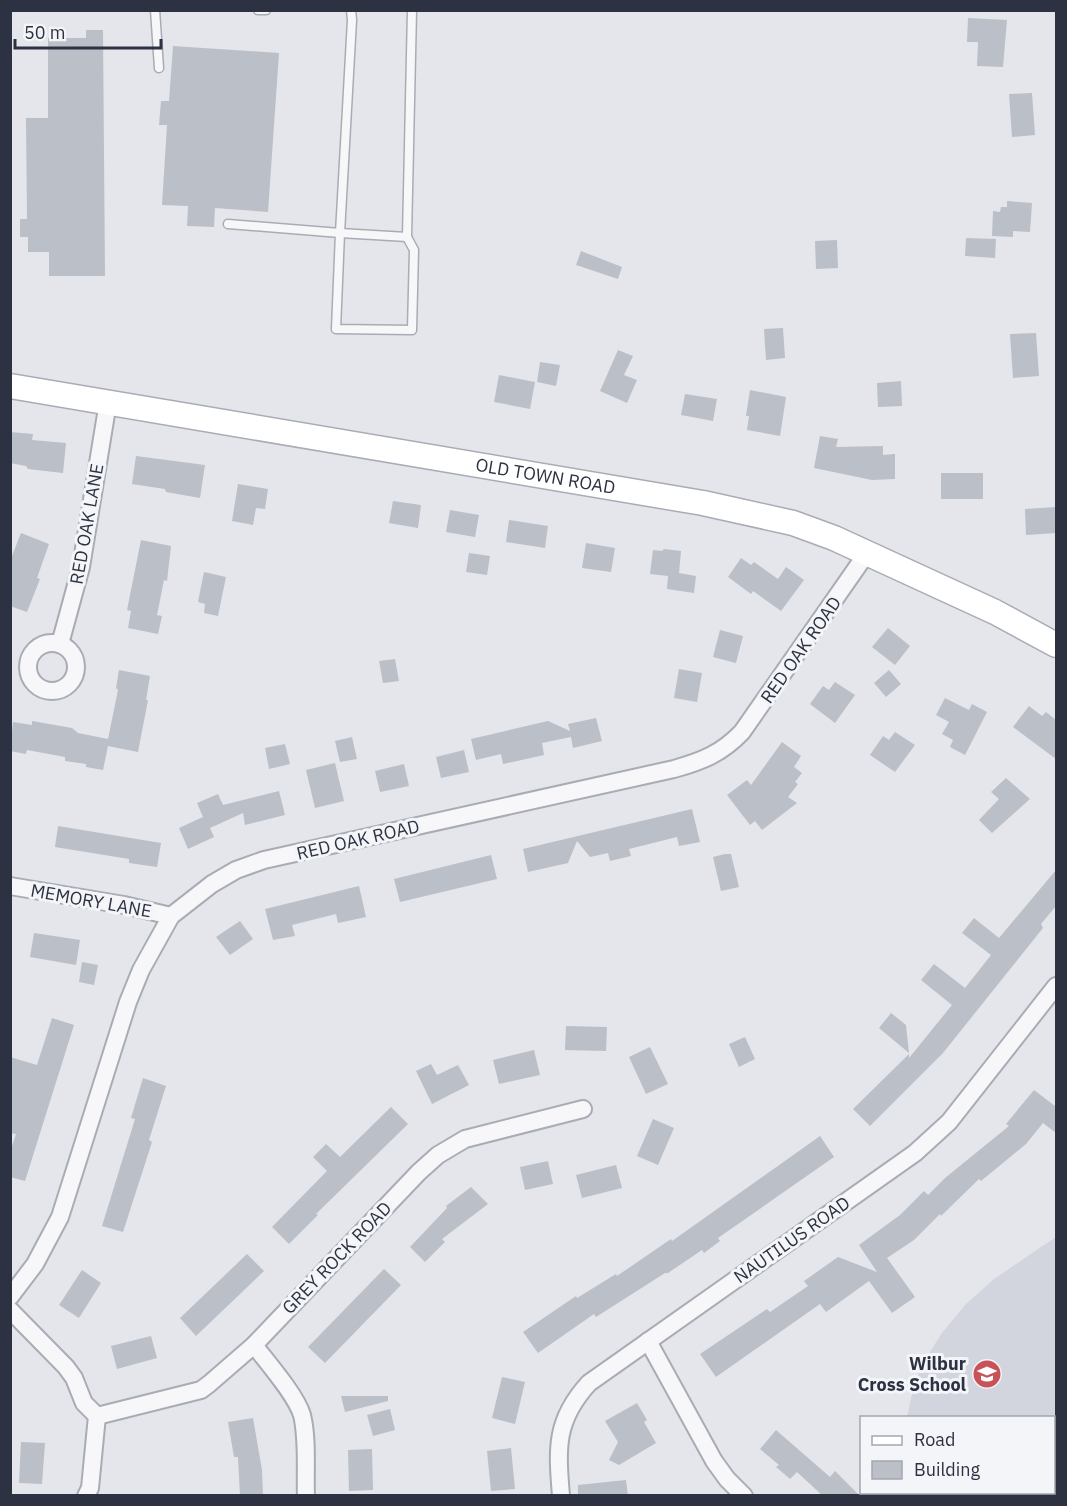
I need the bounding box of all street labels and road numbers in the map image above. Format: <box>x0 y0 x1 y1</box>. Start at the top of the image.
street label: OLD TOWN ROAD <box>474 453 617 499</box>
street label: RED OAK LANE <box>65 462 108 586</box>
street label: RED OAK ROAD <box>755 592 846 708</box>
street label: RED OAK ROAD <box>294 814 422 865</box>
street label: MEMORY LANE <box>29 879 153 922</box>
street label: NAUTILUS ROAD <box>729 1191 854 1288</box>
street label: GREY ROCK ROAD <box>277 1197 396 1319</box>

